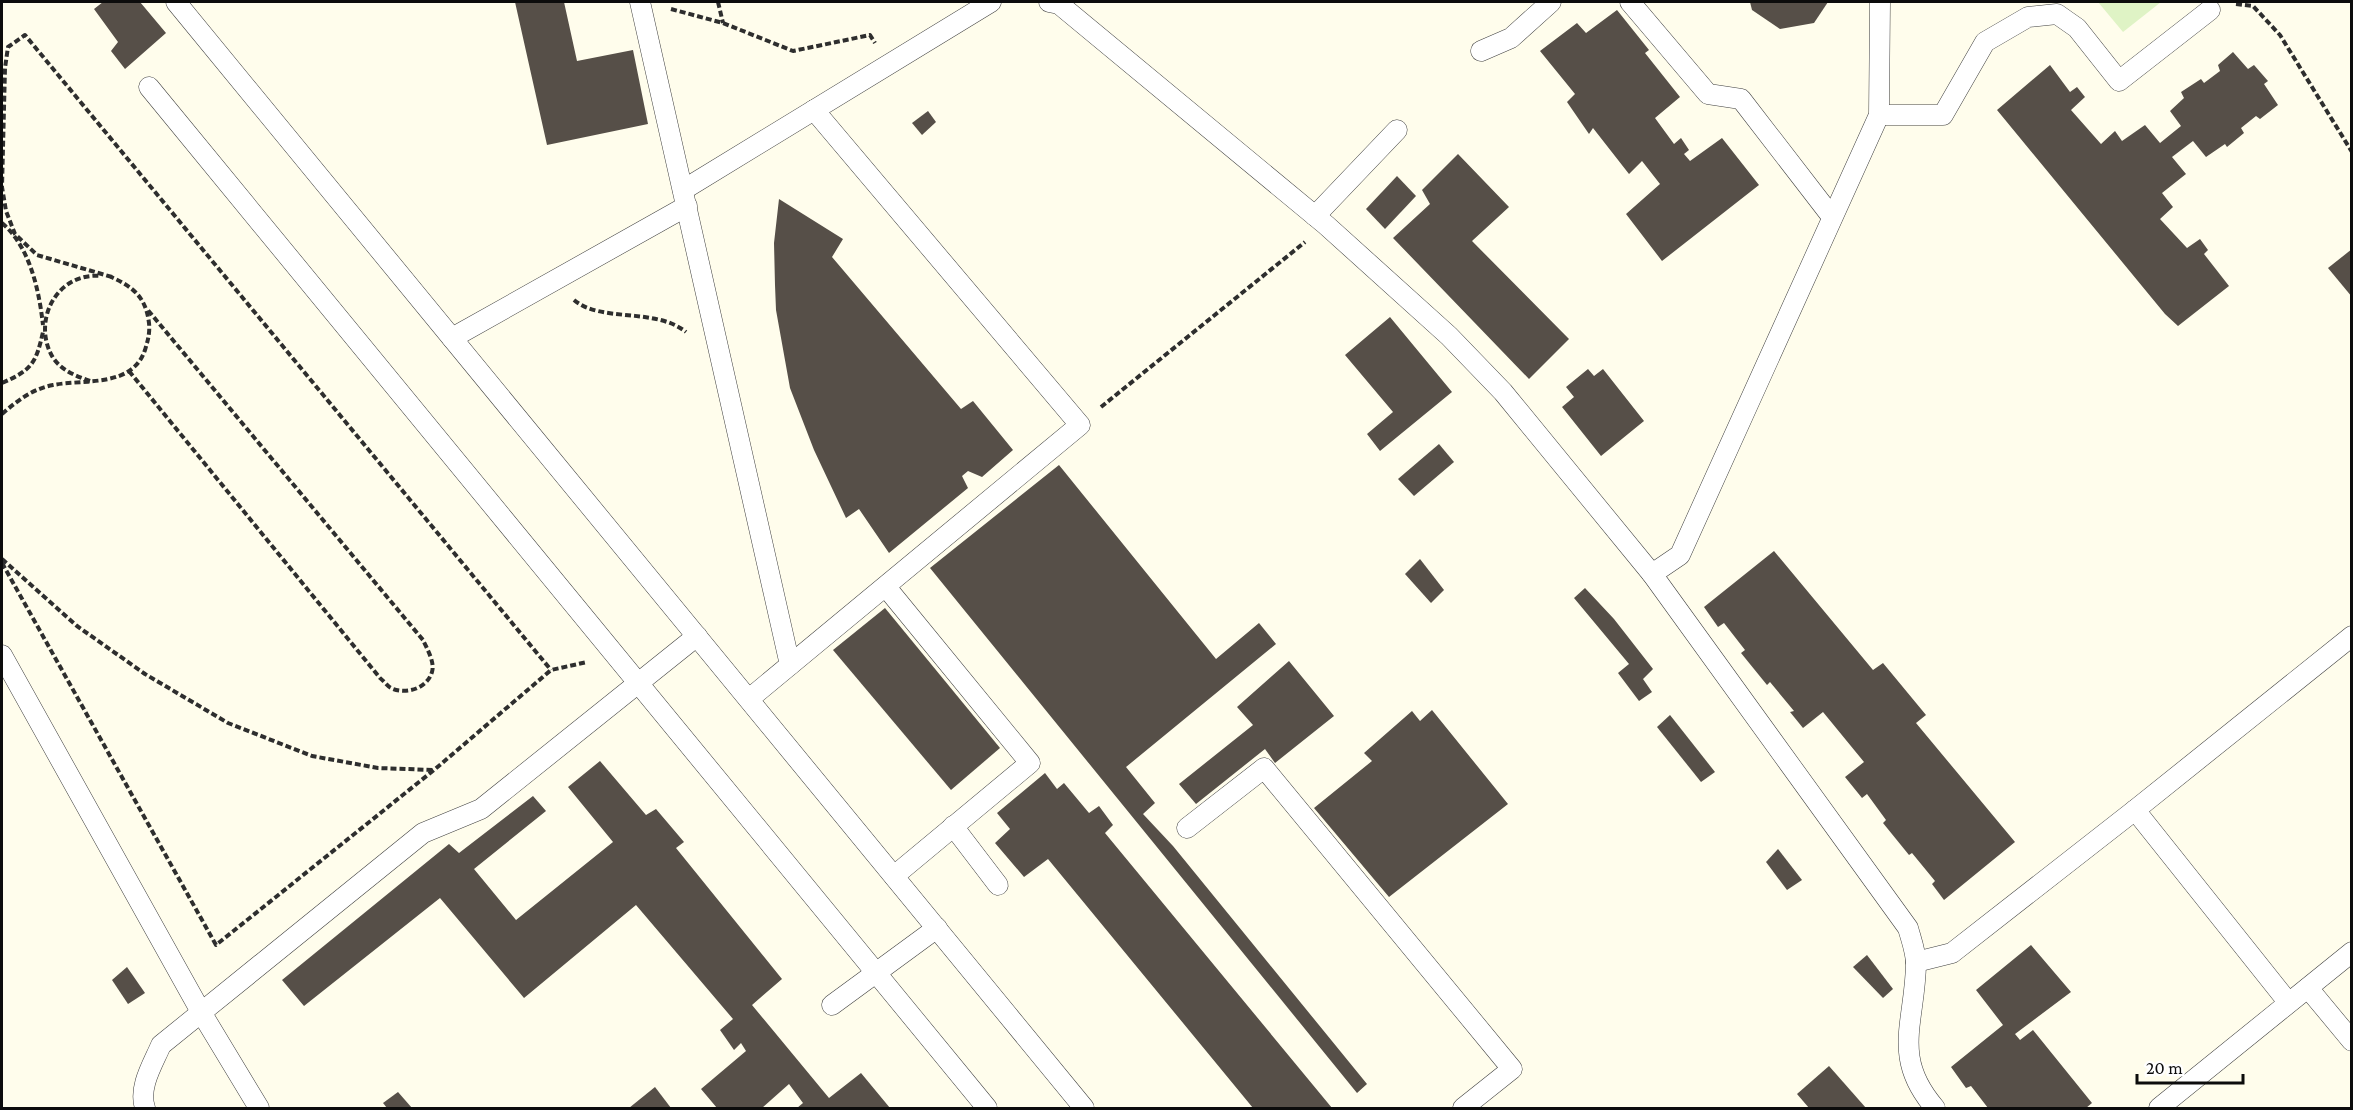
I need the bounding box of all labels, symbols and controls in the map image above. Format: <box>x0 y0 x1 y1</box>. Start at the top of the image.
scale bar <box>2137 1047 2244 1085</box>
text: 20 m <box>2146 1058 2183 1078</box>

